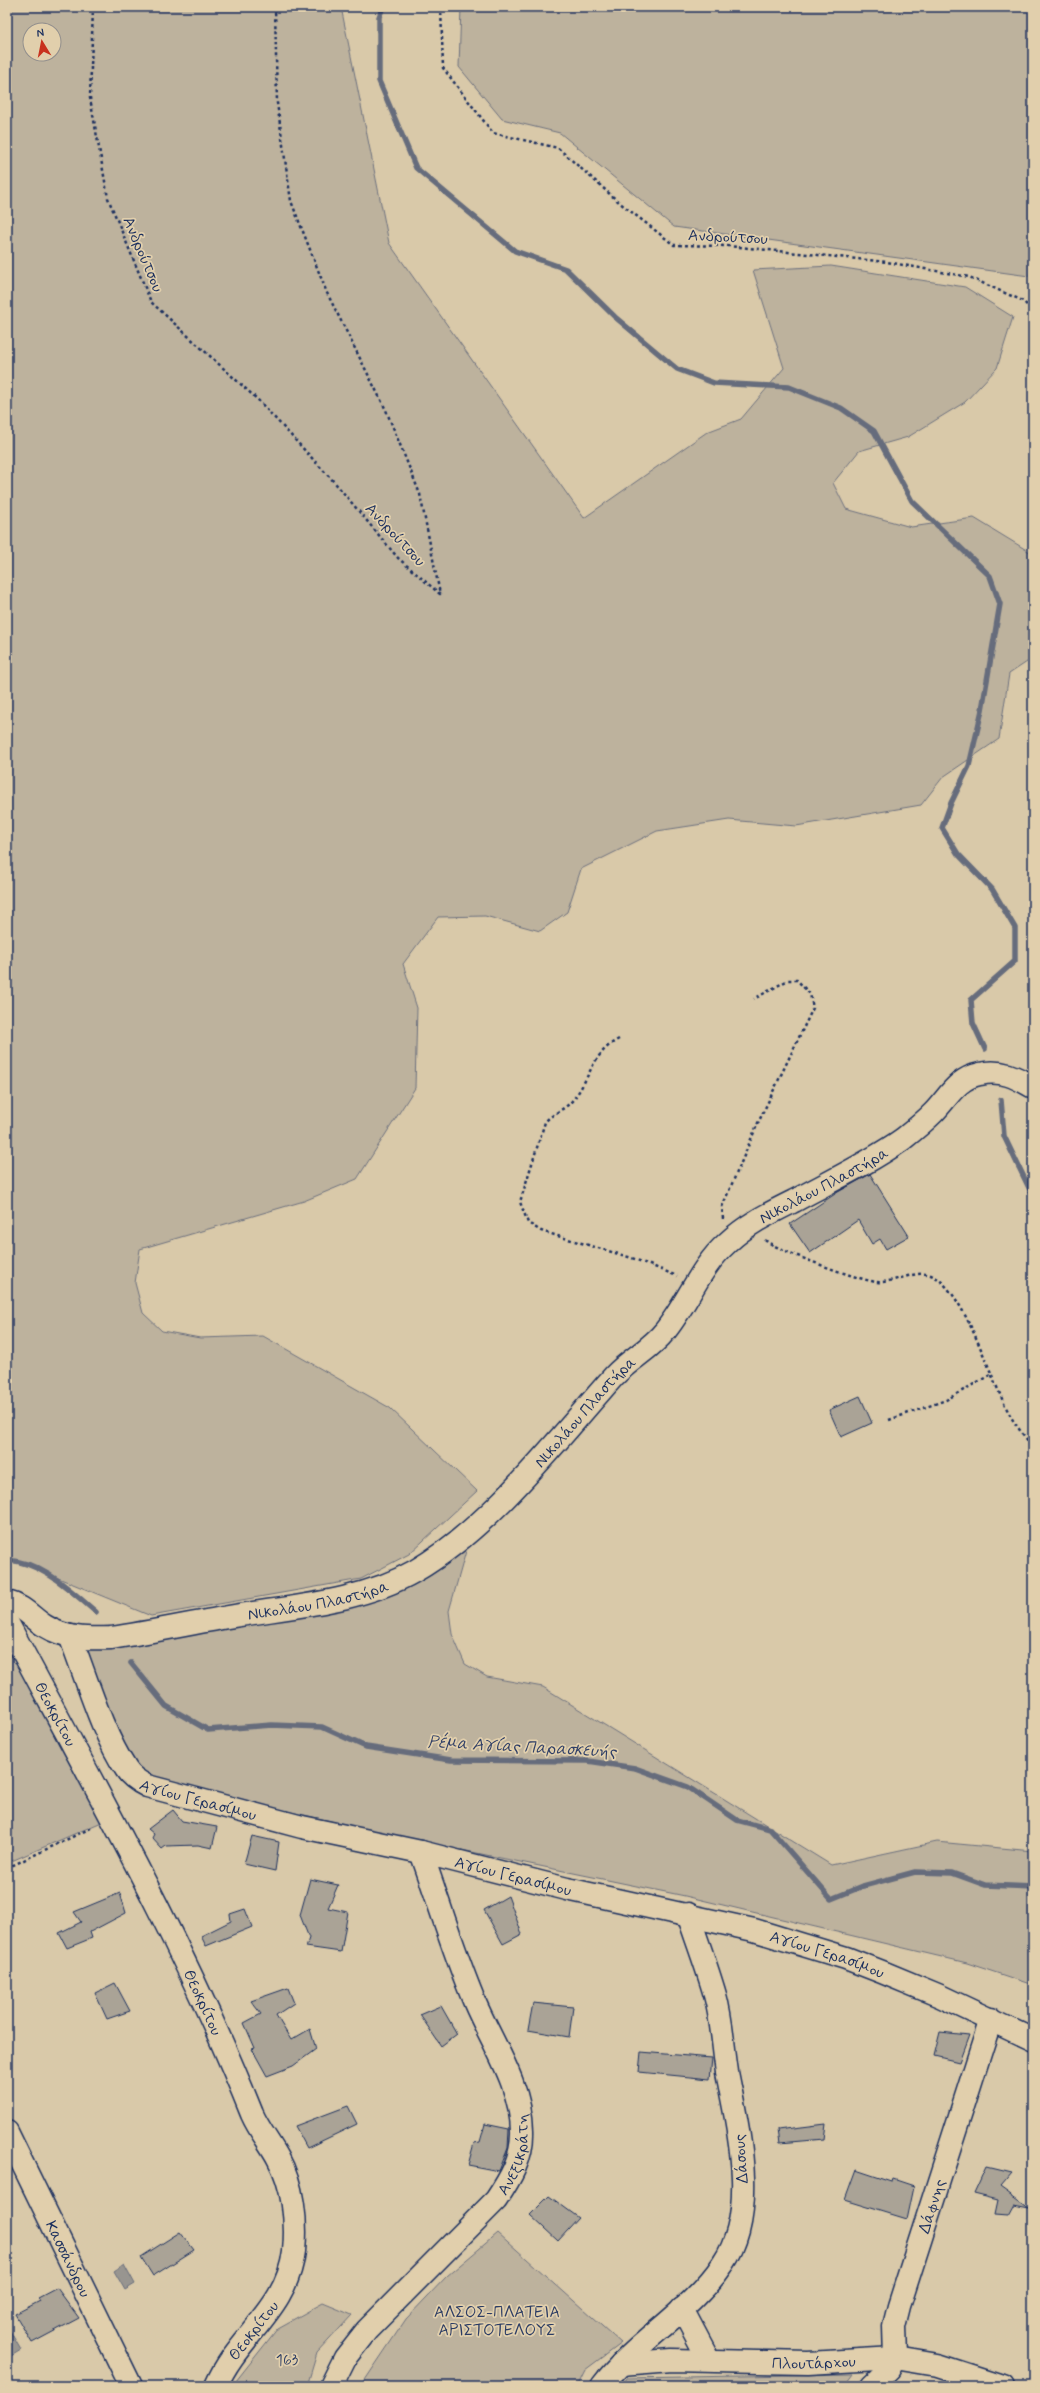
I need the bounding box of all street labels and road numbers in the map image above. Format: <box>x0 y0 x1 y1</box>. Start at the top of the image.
street label: Ανδρούτσου <box>117 214 168 295</box>
street label: Ανδρούτσου <box>688 225 768 250</box>
street label: Ανδρούτσου <box>360 499 430 571</box>
street label: Νικολάου Πλαστήρα <box>756 1143 893 1229</box>
street label: Νικολάου Πλαστήρα <box>530 1352 641 1473</box>
street label: Νικολάου Πλαστήρα <box>246 1576 392 1626</box>
street label: Θεοκρίτου <box>29 1678 81 1750</box>
street label: Αγίου Γερασίμου <box>135 1775 258 1826</box>
street label: Αγίου Γερασίμου <box>452 1852 573 1902</box>
street label: Αγίου Γερασίμου <box>767 1926 887 1984</box>
street label: Θεοκρίτου <box>178 1966 226 2039</box>
street label: Ανεξικράτη <box>493 2113 534 2200</box>
street label: Δάσους <box>729 2133 754 2184</box>
street label: Δάφνης <box>914 2177 951 2236</box>
street label: Κασσάνδρου <box>40 2218 95 2301</box>
street label: Θεοκρίτου <box>224 2297 284 2365</box>
street label: Πλουτάρχου <box>772 2351 856 2375</box>

